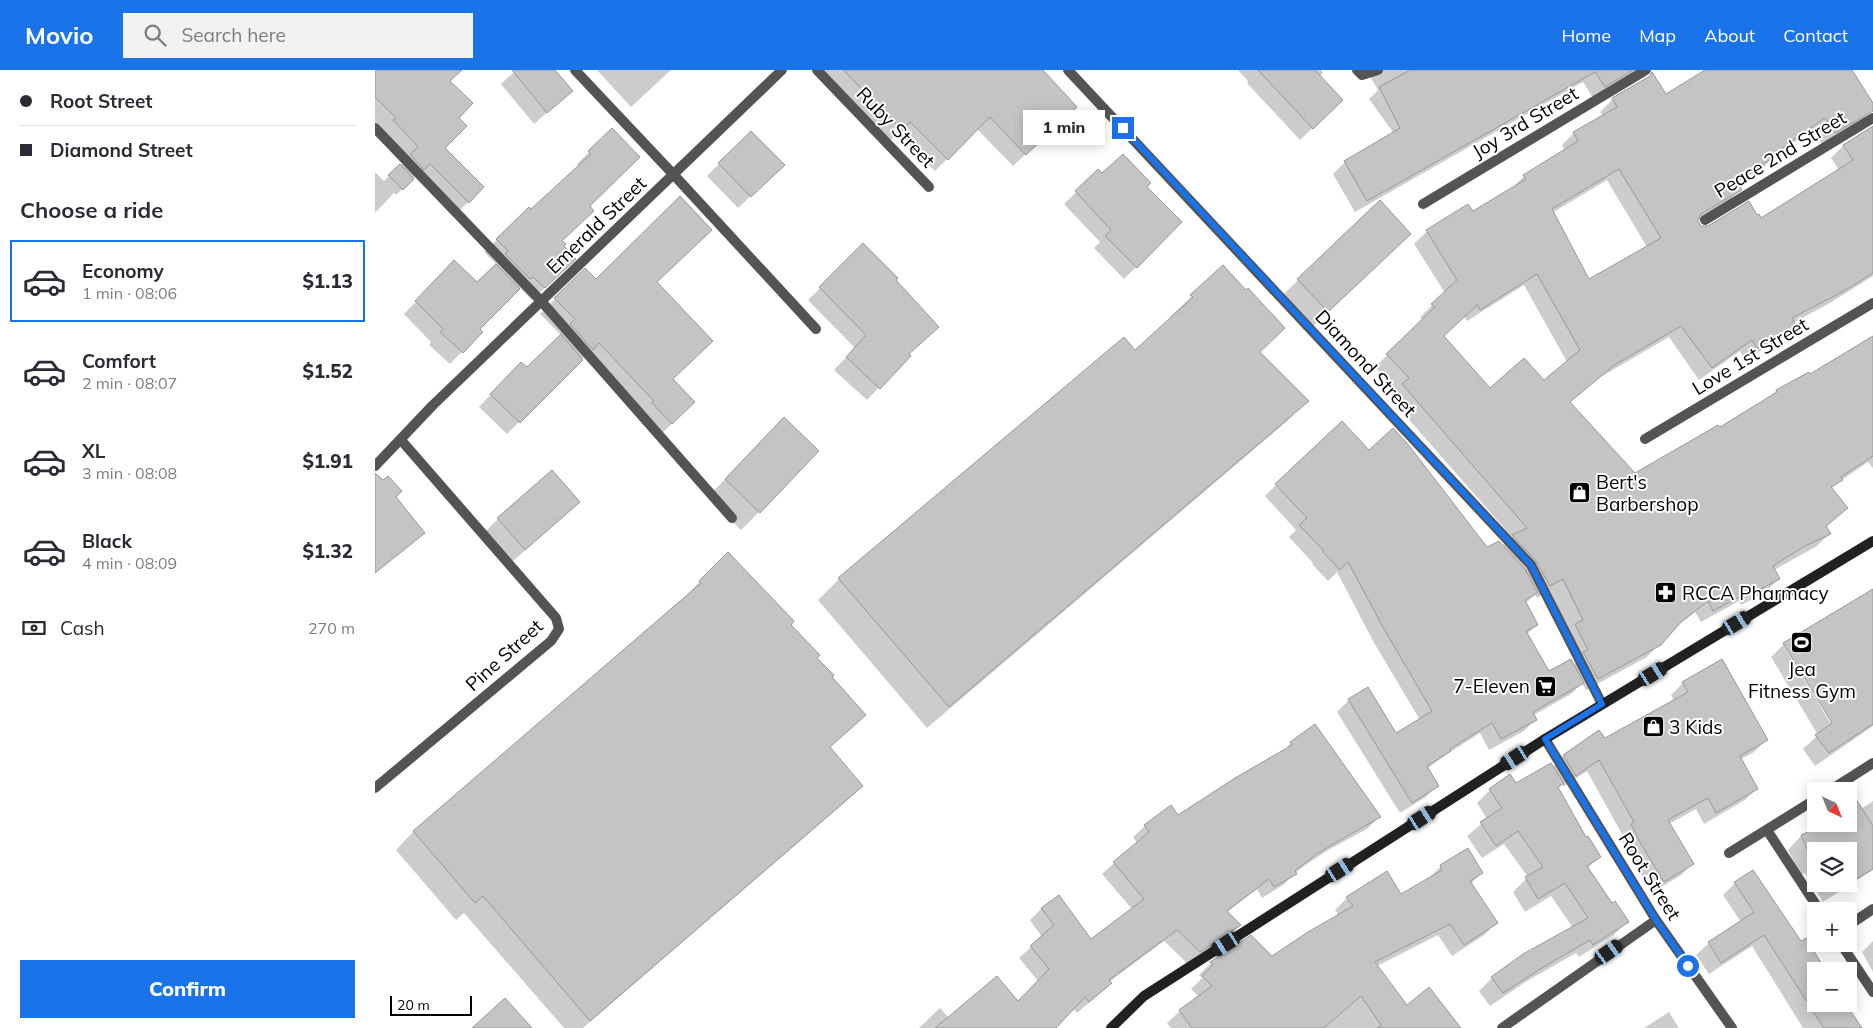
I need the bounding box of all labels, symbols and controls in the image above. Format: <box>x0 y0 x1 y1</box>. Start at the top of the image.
search box <box>123 13 473 58</box>
text: Movio <box>25 20 93 50</box>
icon: search <box>141 21 169 49</box>
text: Search here <box>181 23 286 47</box>
text: Home <box>1561 24 1611 47</box>
text: Map <box>1639 24 1676 47</box>
text: About <box>1704 24 1755 47</box>
text: Contact <box>1783 24 1848 47</box>
street label: Joy 3rd Street <box>1468 81 1583 163</box>
street label: Ruby Street <box>852 82 941 173</box>
text: Root Street <box>50 89 153 113</box>
street label: Peace 2nd Street <box>1710 105 1851 203</box>
callout: 1 min <box>1023 110 1105 146</box>
text: 1 min <box>1043 117 1085 137</box>
route end <box>1112 117 1134 139</box>
text: Diamond Street <box>50 138 193 162</box>
street label: Emerald Street <box>541 171 651 279</box>
text: Choose a ride <box>20 196 163 224</box>
icon: car <box>22 259 67 304</box>
text: Economy <box>82 259 164 283</box>
text: $1.13 <box>302 269 353 293</box>
text: 1 min · 08:06 <box>82 283 177 303</box>
street label: Diamond Street <box>1310 304 1422 422</box>
street label: Love 1st Street <box>1688 312 1813 400</box>
icon: car <box>22 349 67 394</box>
text: Comfort <box>82 349 156 373</box>
text: $1.52 <box>302 359 353 383</box>
text: 2 min · 08:07 <box>82 373 177 393</box>
icon: car <box>22 439 67 484</box>
text: XL <box>82 439 105 463</box>
text: $1.91 <box>302 449 353 473</box>
text: 3 min · 08:08 <box>82 463 177 483</box>
place label: Bert's Barbershop <box>1596 470 1699 516</box>
shop icon: Bert's Barbershop <box>1568 481 1592 505</box>
icon: car <box>22 529 67 574</box>
text: Black <box>82 529 132 553</box>
text: $1.32 <box>302 539 353 563</box>
text: 4 min · 08:09 <box>82 553 177 573</box>
pharmacy icon: RCCA Pharmacy <box>1654 581 1678 605</box>
place label: RCCA Pharmacy <box>1682 581 1829 605</box>
car <box>1720 609 1753 637</box>
icon: cash <box>20 614 48 642</box>
street label: Pine Street <box>460 614 548 696</box>
text: Cash <box>60 616 105 640</box>
text: 270 m <box>308 618 355 638</box>
sports icon: Jea Fitness Gym <box>1790 631 1814 655</box>
place label: Jea Fitness Gym <box>1748 657 1856 703</box>
car <box>1636 660 1669 688</box>
place label: 7-Eleven <box>1453 674 1530 698</box>
supermarket icon: 7-Eleven <box>1534 674 1558 698</box>
shop icon: 3 Kids <box>1641 715 1665 739</box>
place label: 3 Kids <box>1669 715 1723 739</box>
car <box>1498 744 1531 772</box>
north arrow <box>1807 782 1857 832</box>
map controls <box>1807 782 1857 1012</box>
car <box>1405 804 1438 832</box>
street label: Root Street <box>1614 828 1687 924</box>
button: layers <box>1807 842 1857 892</box>
car <box>1323 856 1356 884</box>
button: + <box>1807 902 1857 952</box>
car <box>1209 930 1242 958</box>
car <box>1592 937 1625 967</box>
route start <box>1677 955 1699 977</box>
button: Confirm <box>20 960 355 1018</box>
button: − <box>1807 962 1857 1012</box>
scale bar <box>390 993 473 1016</box>
text: 20 m <box>397 996 430 1014</box>

